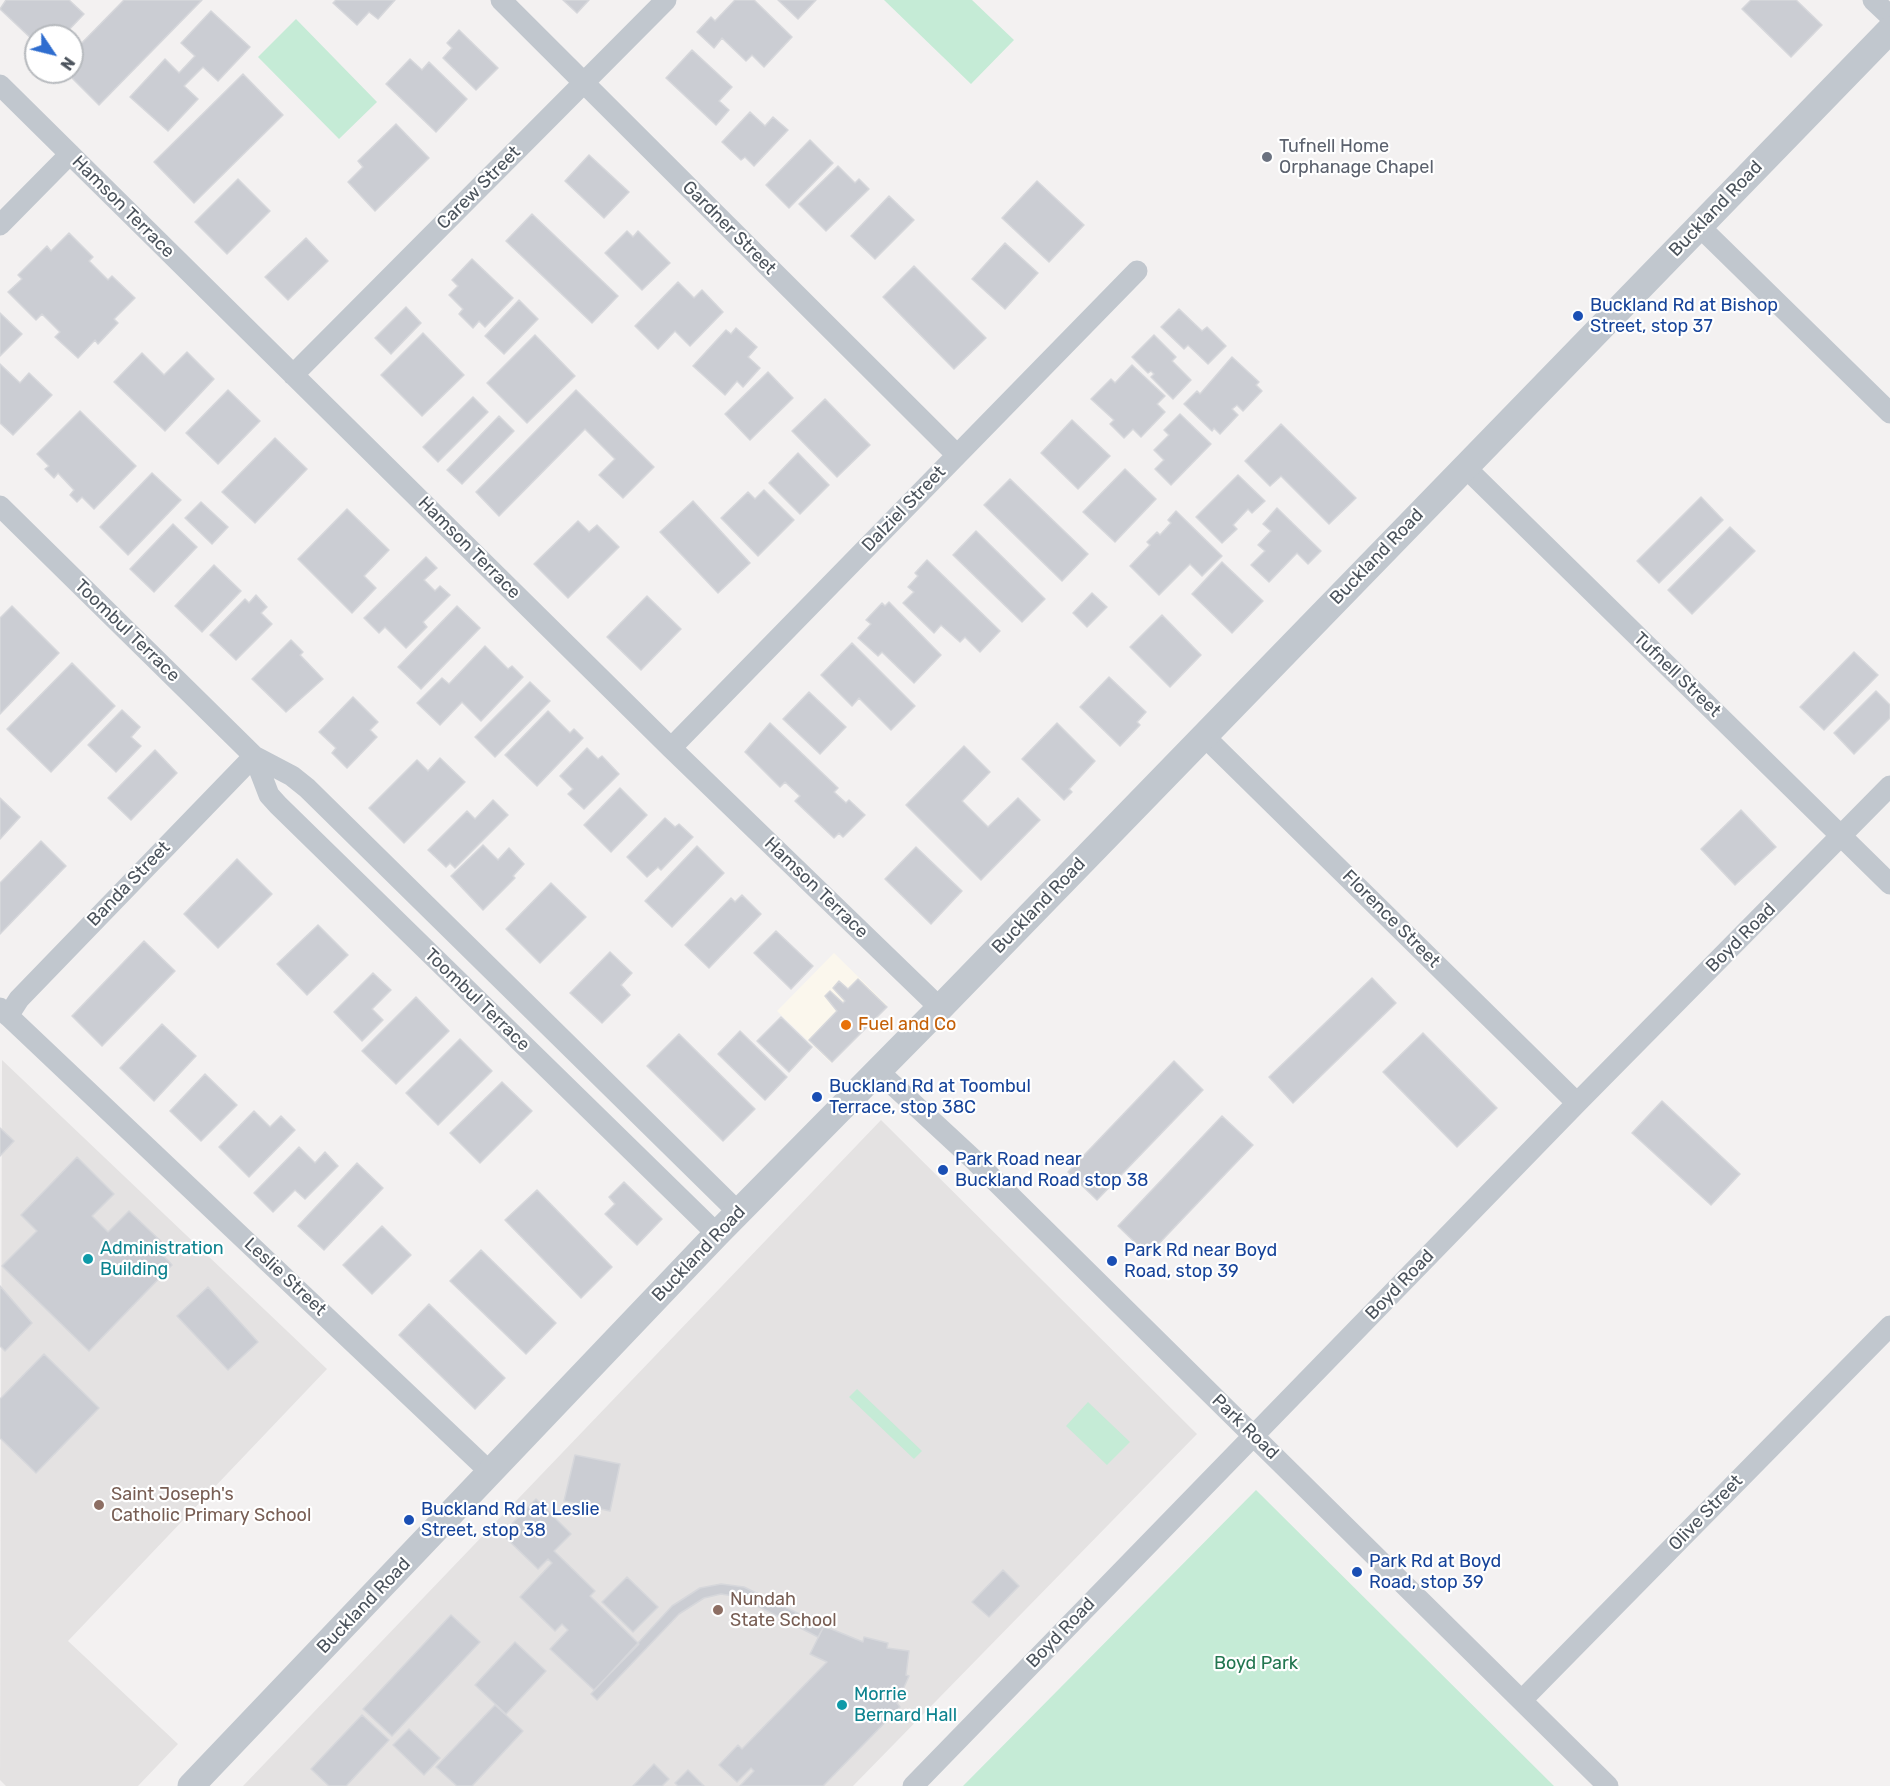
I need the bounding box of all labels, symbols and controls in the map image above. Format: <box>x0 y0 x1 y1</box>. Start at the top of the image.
north arrow <box>24 24 84 84</box>
text: N <box>56 53 79 74</box>
place label: Tufnell Home Orphanage Chapel <box>1279 136 1434 178</box>
street label: Carew Street <box>433 142 525 234</box>
marker: Tufnell Home Orphanage Chapel <box>1260 150 1274 164</box>
street label: Hamson Terrace <box>67 151 179 263</box>
street label: Buckland Road <box>1665 157 1767 261</box>
street label: Gardner Street <box>678 177 780 279</box>
place label: Buckland Rd at Bishop Street, stop 37 <box>1590 295 1778 338</box>
marker: Buckland Rd at Bishop Street, stop 37 <box>1571 309 1585 323</box>
street label: Dalziel Street <box>858 462 950 556</box>
street label: Hamson Terrace <box>413 492 525 604</box>
street label: Buckland Road <box>1326 505 1428 609</box>
street label: Toombul Terrace <box>70 575 184 687</box>
street label: Tufnell Street <box>1629 628 1725 722</box>
street label: Hamson Terrace <box>760 833 872 943</box>
street label: Banda Street <box>83 837 175 931</box>
street label: Buckland Road <box>988 854 1090 958</box>
street label: Florence Street <box>1338 866 1444 972</box>
street label: Boyd Road <box>1702 899 1780 977</box>
street label: Toombul Terrace <box>420 944 534 1056</box>
place label: Fuel and Co <box>858 1014 956 1036</box>
marker: Fuel and Co <box>839 1018 853 1032</box>
place label: Buckland Rd at Toombul Terrace, stop 38C <box>829 1076 1031 1118</box>
marker: Buckland Rd at Toombul Terrace, stop 38C <box>810 1090 824 1104</box>
place label: Park Road near Buckland Road stop 38 <box>955 1149 1148 1192</box>
marker: Park Road near Buckland Road stop 38 <box>936 1163 950 1177</box>
street label: Buckland Road <box>648 1202 750 1306</box>
street label: Leslie Street <box>239 1233 331 1321</box>
place label: Administration Building <box>100 1238 224 1280</box>
place label: Park Rd near Boyd Road, stop 39 <box>1124 1240 1277 1282</box>
street label: Boyd Road <box>1361 1245 1439 1325</box>
marker: Administration Building <box>81 1252 95 1266</box>
marker: Park Rd near Boyd Road, stop 39 <box>1105 1254 1119 1268</box>
street label: Park Road <box>1207 1390 1283 1464</box>
street label: Olive Street <box>1665 1471 1747 1555</box>
place label: Saint Joseph's Catholic Primary School <box>111 1484 311 1526</box>
marker: Saint Joseph's Catholic Primary School <box>92 1498 106 1512</box>
place label: Buckland Rd at Leslie Street, stop 38 <box>421 1499 600 1541</box>
marker: Buckland Rd at Leslie Street, stop 38 <box>402 1513 416 1527</box>
place label: Park Rd at Boyd Road, stop 39 <box>1369 1551 1501 1594</box>
street label: Buckland Road <box>313 1554 415 1658</box>
marker: Park Rd at Boyd Road, stop 39 <box>1350 1565 1364 1579</box>
place label: Nundah State School <box>730 1589 837 1632</box>
street label: Boyd Road <box>1022 1593 1100 1673</box>
marker: Nundah State School <box>711 1603 725 1617</box>
park label: Boyd Park <box>1214 1653 1298 1675</box>
place label: Morrie Bernard Hall <box>854 1684 957 1726</box>
marker: Morrie Bernard Hall <box>835 1698 849 1712</box>

